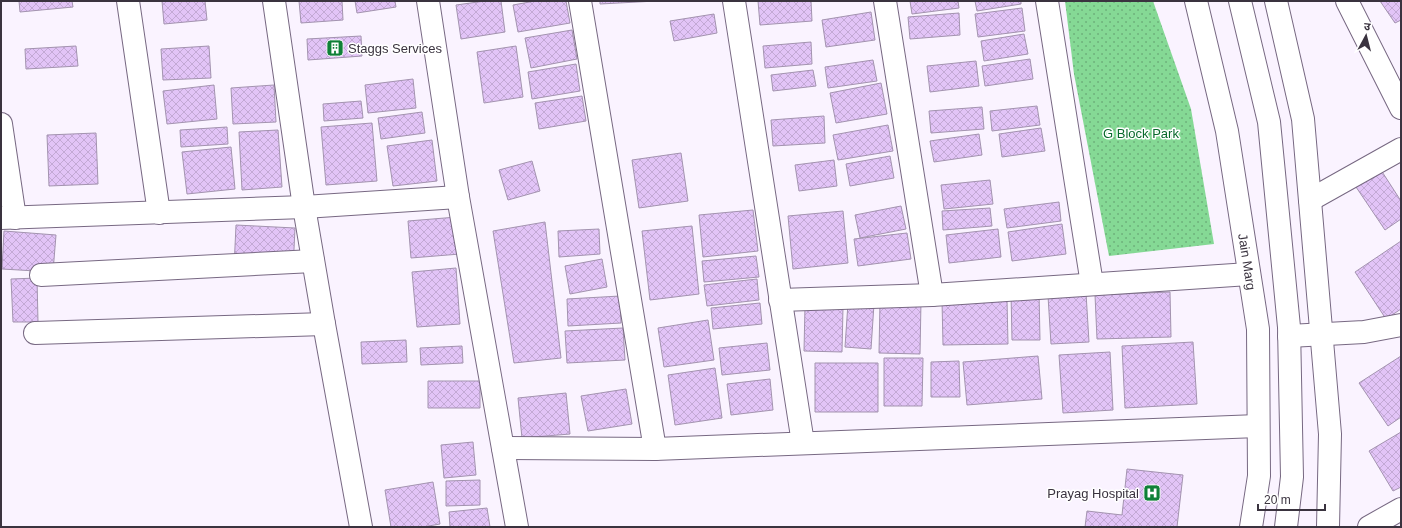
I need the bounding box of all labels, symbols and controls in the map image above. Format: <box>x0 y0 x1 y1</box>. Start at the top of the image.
north arrow <box>1346 16 1386 56</box>
text: उ <box>1363 20 1372 32</box>
building icon: Staggs Services <box>325 38 345 58</box>
place label: Staggs Services <box>348 41 442 56</box>
park label: G Block Park <box>1103 126 1179 141</box>
street label: Jain Marg <box>1235 232 1259 291</box>
hospital icon: Prayag Hospital <box>1142 483 1162 503</box>
place label: Prayag Hospital <box>1047 486 1139 501</box>
scale bar <box>1258 486 1325 512</box>
text: 20 m <box>1264 493 1291 507</box>

